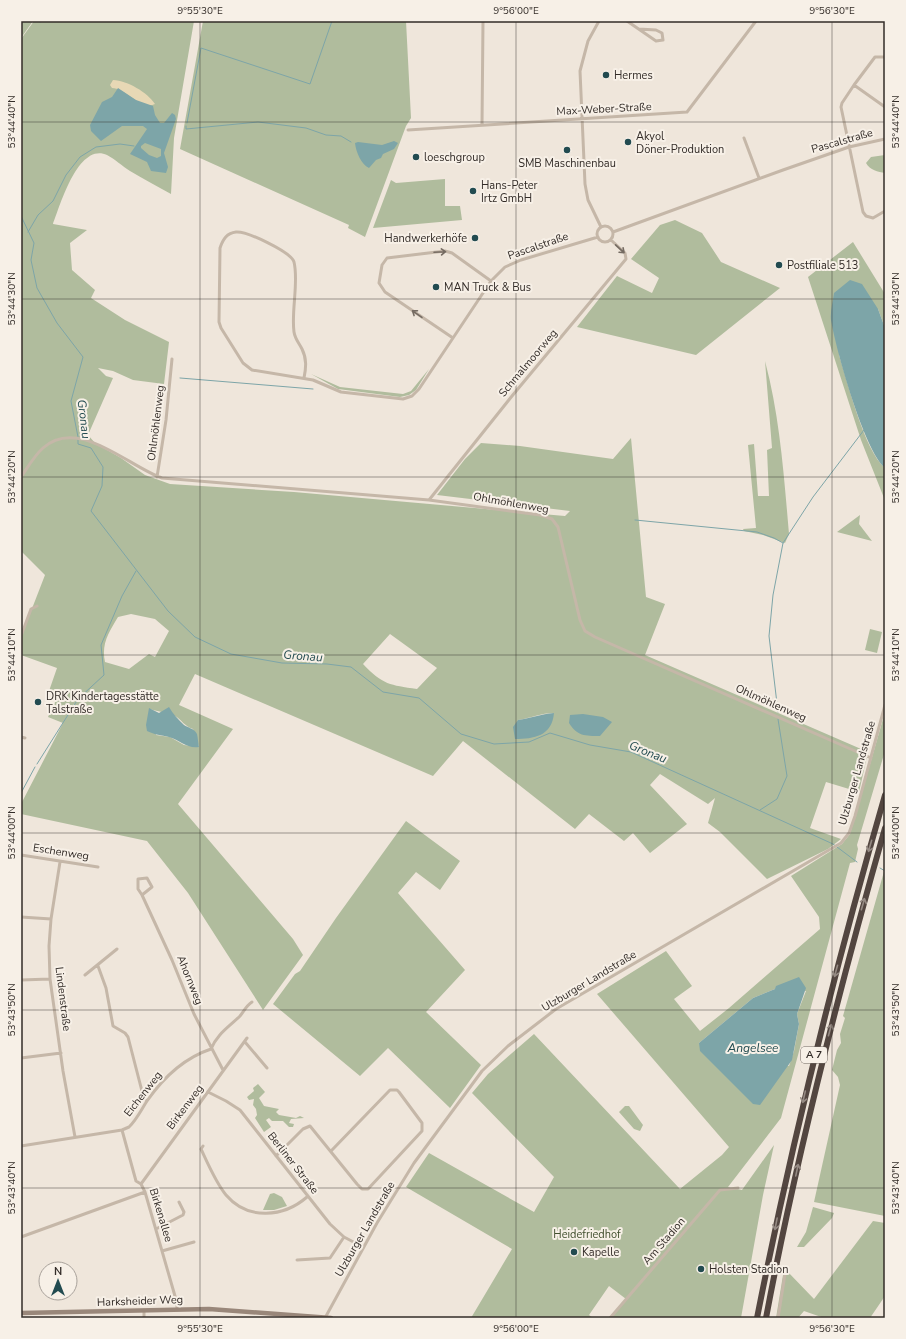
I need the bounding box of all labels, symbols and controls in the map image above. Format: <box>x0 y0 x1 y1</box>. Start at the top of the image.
text: 9°55'30"E <box>177 4 223 18</box>
text: 9°56'00"E <box>493 4 539 18</box>
text: 9°56'30"E <box>809 4 855 18</box>
place label: Hermes <box>614 68 653 83</box>
marker: Hermes <box>601 70 611 80</box>
text: 53°44'40"N <box>5 95 19 149</box>
text: 53°44'40"N <box>889 95 903 149</box>
street label: Max-Weber-Straße <box>556 99 652 119</box>
street label: Pascalstraße <box>809 125 875 157</box>
place label: Akyol Döner-Produktion <box>636 129 724 157</box>
marker: Akyol Döner-Produktion <box>623 137 633 147</box>
marker: SMB Maschinenbau <box>562 145 572 155</box>
place label: loeschgroup <box>424 150 485 165</box>
marker: loeschgroup <box>411 152 421 162</box>
place label: SMB Maschinenbau <box>518 156 616 171</box>
place label: Hans-Peter Irtz GmbH <box>481 178 538 206</box>
marker: Hans-Peter Irtz GmbH <box>468 186 478 196</box>
street label: Pascalstraße <box>506 229 571 263</box>
place label: Handwerkerhöfe <box>384 231 467 246</box>
marker: Handwerkerhöfe <box>470 233 480 243</box>
one-way arrow <box>615 244 625 254</box>
one-way arrow <box>433 249 446 256</box>
place label: Postfiliale 513 <box>787 258 858 273</box>
marker: Postfiliale 513 <box>774 260 784 270</box>
text: 53°44'30"N <box>5 272 19 326</box>
text: 53°44'30"N <box>889 272 903 326</box>
place label: MAN Truck & Bus <box>444 280 531 295</box>
marker: MAN Truck & Bus <box>431 282 441 292</box>
one-way arrow <box>412 310 423 318</box>
street label: Schmalmoorweg <box>495 326 561 400</box>
street label: Ohlmöhlenweg <box>144 384 168 462</box>
water label: Gronau <box>74 398 94 440</box>
text: 53°44'20"N <box>5 450 19 504</box>
text: 53°44'20"N <box>889 450 903 504</box>
street label: Ohlmöhlenweg <box>472 489 550 517</box>
text: 53°44'10"N <box>5 628 19 682</box>
text: 53°44'10"N <box>889 628 903 682</box>
water label: Gronau <box>283 647 324 665</box>
street label: Ohlmöhlenweg <box>733 681 809 725</box>
place label: DRK Kindertagesstätte Talstraße <box>46 689 159 717</box>
marker: DRK Kindertagesstätte Talstraße <box>33 697 43 707</box>
street label: Ulzburger Landstraße <box>835 719 879 827</box>
water label: Gronau <box>627 737 670 767</box>
text: 53°44'00"N <box>5 806 19 860</box>
text: 53°44'00"N <box>889 806 903 860</box>
one-way arrow <box>866 839 873 852</box>
street label: Eschenweg <box>32 840 90 864</box>
one-way arrow <box>860 898 867 911</box>
street label: Ulzburger Landstraße <box>539 947 639 1015</box>
street label: Ahornweg <box>173 953 207 1007</box>
one-way arrow <box>832 965 839 978</box>
street label: Lindenstraße <box>52 966 74 1032</box>
text: 53°43'50"N <box>5 983 19 1037</box>
text: 53°43'50"N <box>889 983 903 1037</box>
one-way arrow <box>827 1024 834 1037</box>
water label: Angelsee <box>726 1040 779 1056</box>
road number: A 7 <box>801 1047 827 1063</box>
street label: Eichenweg <box>121 1068 165 1120</box>
street label: Birkenweg <box>163 1081 207 1133</box>
one-way arrow <box>799 1091 807 1104</box>
street label: Berliner Straße <box>264 1129 322 1197</box>
text: 53°43'40"N <box>5 1161 19 1215</box>
text: 53°43'40"N <box>889 1161 903 1215</box>
one-way arrow <box>793 1164 801 1177</box>
street label: Ulzburger Landstraße <box>332 1178 399 1279</box>
street label: Birkenallee <box>146 1186 176 1244</box>
street label: Am Stadion <box>639 1214 689 1268</box>
one-way arrow <box>771 1217 779 1230</box>
park label: Heidefriedhof <box>553 1227 621 1242</box>
place label: Kapelle <box>582 1245 619 1260</box>
marker: Kapelle <box>569 1247 579 1257</box>
north arrow <box>38 1261 78 1301</box>
place label: Holsten Stadion <box>709 1262 788 1277</box>
text: N <box>54 1264 62 1279</box>
marker: Holsten Stadion <box>696 1264 706 1274</box>
street label: Harksheider Weg <box>97 1292 183 1310</box>
text: 9°55'30"E <box>177 1322 223 1336</box>
text: 9°56'00"E <box>493 1322 539 1336</box>
text: 9°56'30"E <box>809 1322 855 1336</box>

